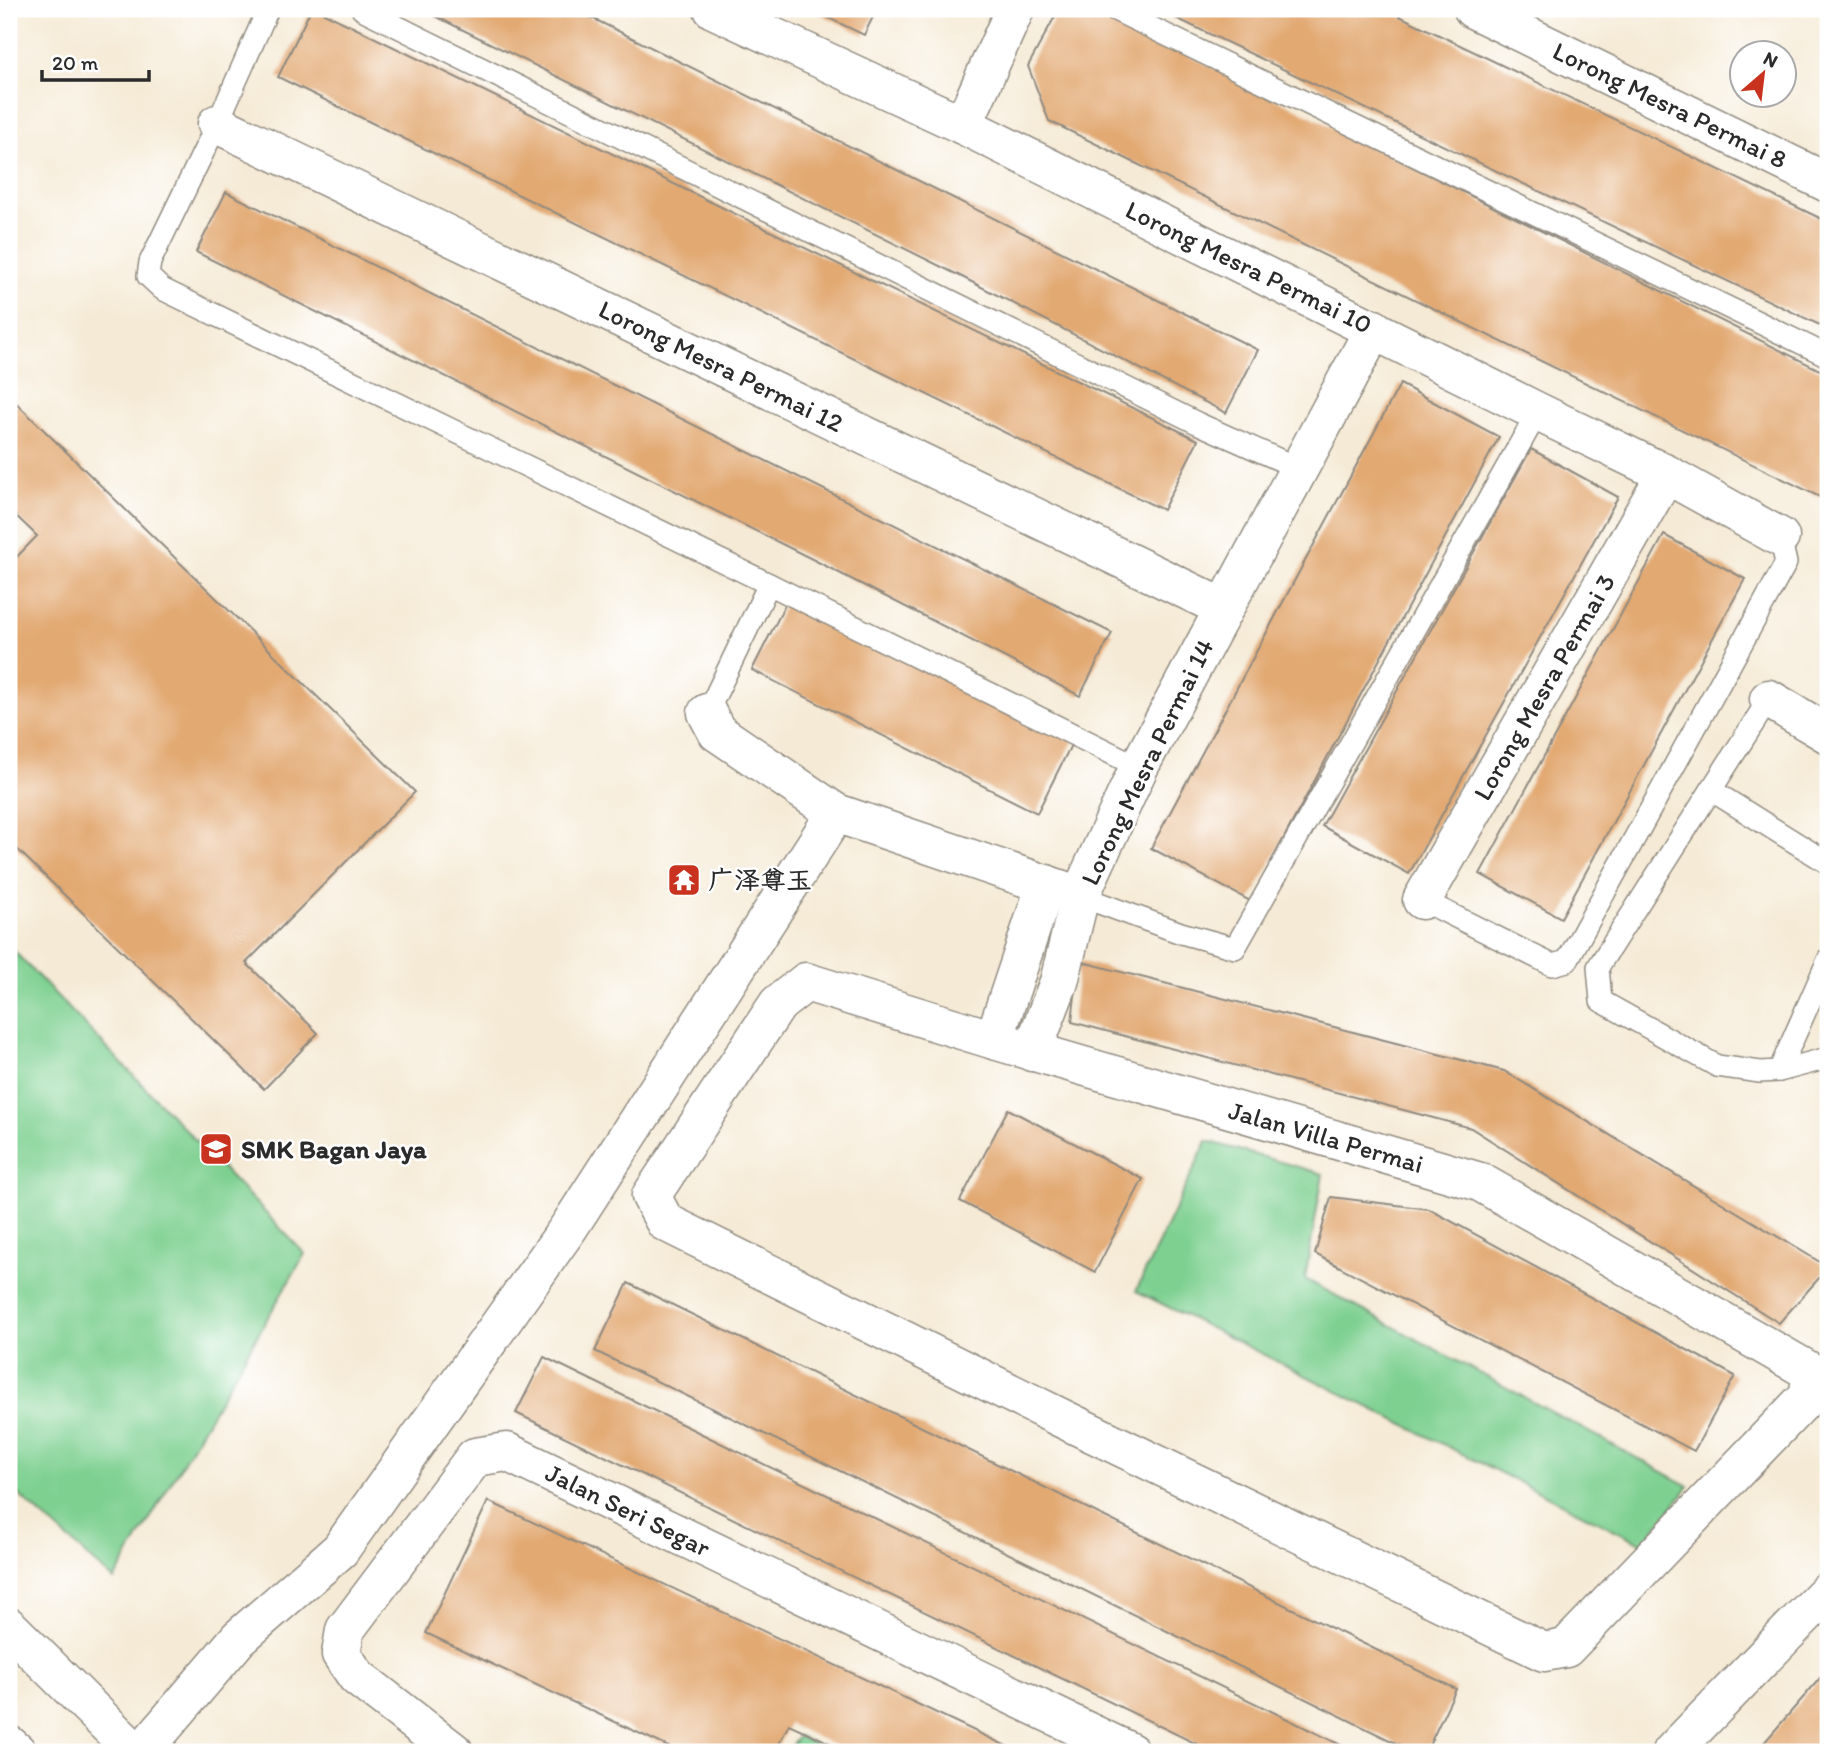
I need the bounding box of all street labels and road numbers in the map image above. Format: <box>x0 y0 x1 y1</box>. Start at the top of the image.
street label: Lorong Mesra Permai 8 <box>1548 34 1792 176</box>
street label: Lorong Mesra Permai 10 <box>1121 193 1377 341</box>
street label: Lorong Mesra Permai 12 <box>594 293 849 439</box>
street label: Lorong Mesra Permai 3 <box>1466 568 1622 806</box>
street label: Lorong Mesra Permai 14 <box>1073 633 1221 890</box>
street label: Jalan Villa Permai <box>1225 1094 1427 1180</box>
street label: Jalan Seri Segar <box>540 1456 716 1564</box>

